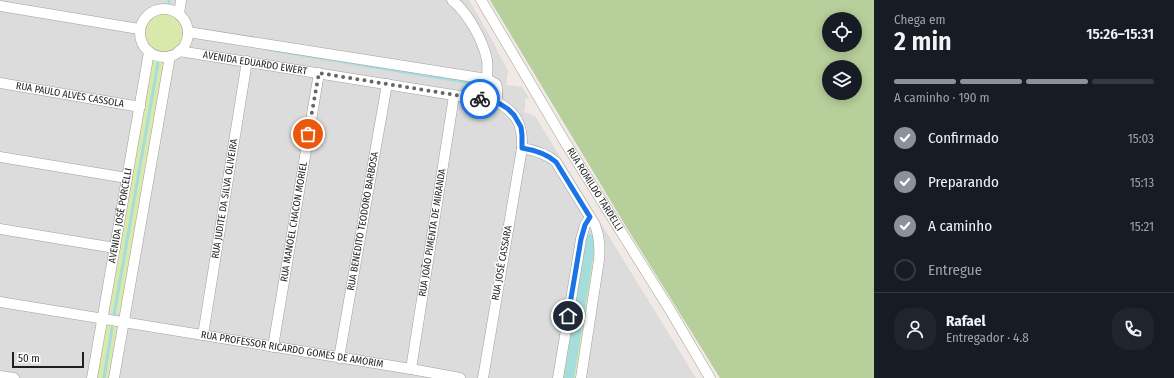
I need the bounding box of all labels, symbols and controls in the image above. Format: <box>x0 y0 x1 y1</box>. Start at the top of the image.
map controls <box>822 12 862 100</box>
button: locate <box>822 12 862 52</box>
text: Chega em <box>894 12 945 27</box>
text: 15:26–15:31 <box>1086 25 1154 43</box>
text: 2 min <box>894 26 952 57</box>
street label: AVENIDA EDUARDO EWERT <box>202 49 308 78</box>
button: layers <box>822 60 862 100</box>
courier <box>460 79 500 119</box>
street label: RUA PAULO ALVES CASSOLA <box>15 80 126 110</box>
icon: bike <box>469 88 491 110</box>
text: A caminho · 190 m <box>894 90 990 105</box>
pin <box>291 117 325 151</box>
icon: bag <box>297 123 319 145</box>
icon: check <box>894 127 916 149</box>
text: Confirmado <box>928 129 999 147</box>
text: 15:03 <box>1128 131 1154 146</box>
street label: RUA JUDITE DA SILVA OLIVEIRA <box>209 137 241 260</box>
street label: RUA ROMILDO TARDELLI <box>564 146 625 233</box>
street label: RUA BENEDITO TEODORO BARBOSA <box>345 150 381 291</box>
street label: RUA MANOEL CHACON MORIEL <box>278 160 310 283</box>
street label: AVENIDA JOSÉ PORCELLI <box>106 167 135 264</box>
street label: RUA JOÃO PIMENTA DE MIRANDA <box>416 167 449 298</box>
icon: check <box>894 171 916 193</box>
text: Preparando <box>928 173 999 191</box>
text: 15:13 <box>1130 175 1154 190</box>
icon: check <box>894 215 916 237</box>
text: A caminho <box>928 217 992 235</box>
text: 15:21 <box>1130 219 1154 234</box>
street label: RUA JOSÉ CASSARA <box>488 224 515 301</box>
text: Entregue <box>928 261 982 279</box>
pin <box>551 299 585 333</box>
icon: home <box>557 305 579 327</box>
button: person <box>894 308 936 350</box>
button: phone <box>1112 308 1154 350</box>
text: Rafael <box>946 312 986 330</box>
street label: RUA PROFESSOR RICARDO GOMES DE AMORIM <box>200 329 384 370</box>
text: Entregador · 4.8 <box>946 330 1029 345</box>
scale bar <box>12 350 84 369</box>
text: 50 m <box>18 352 40 365</box>

